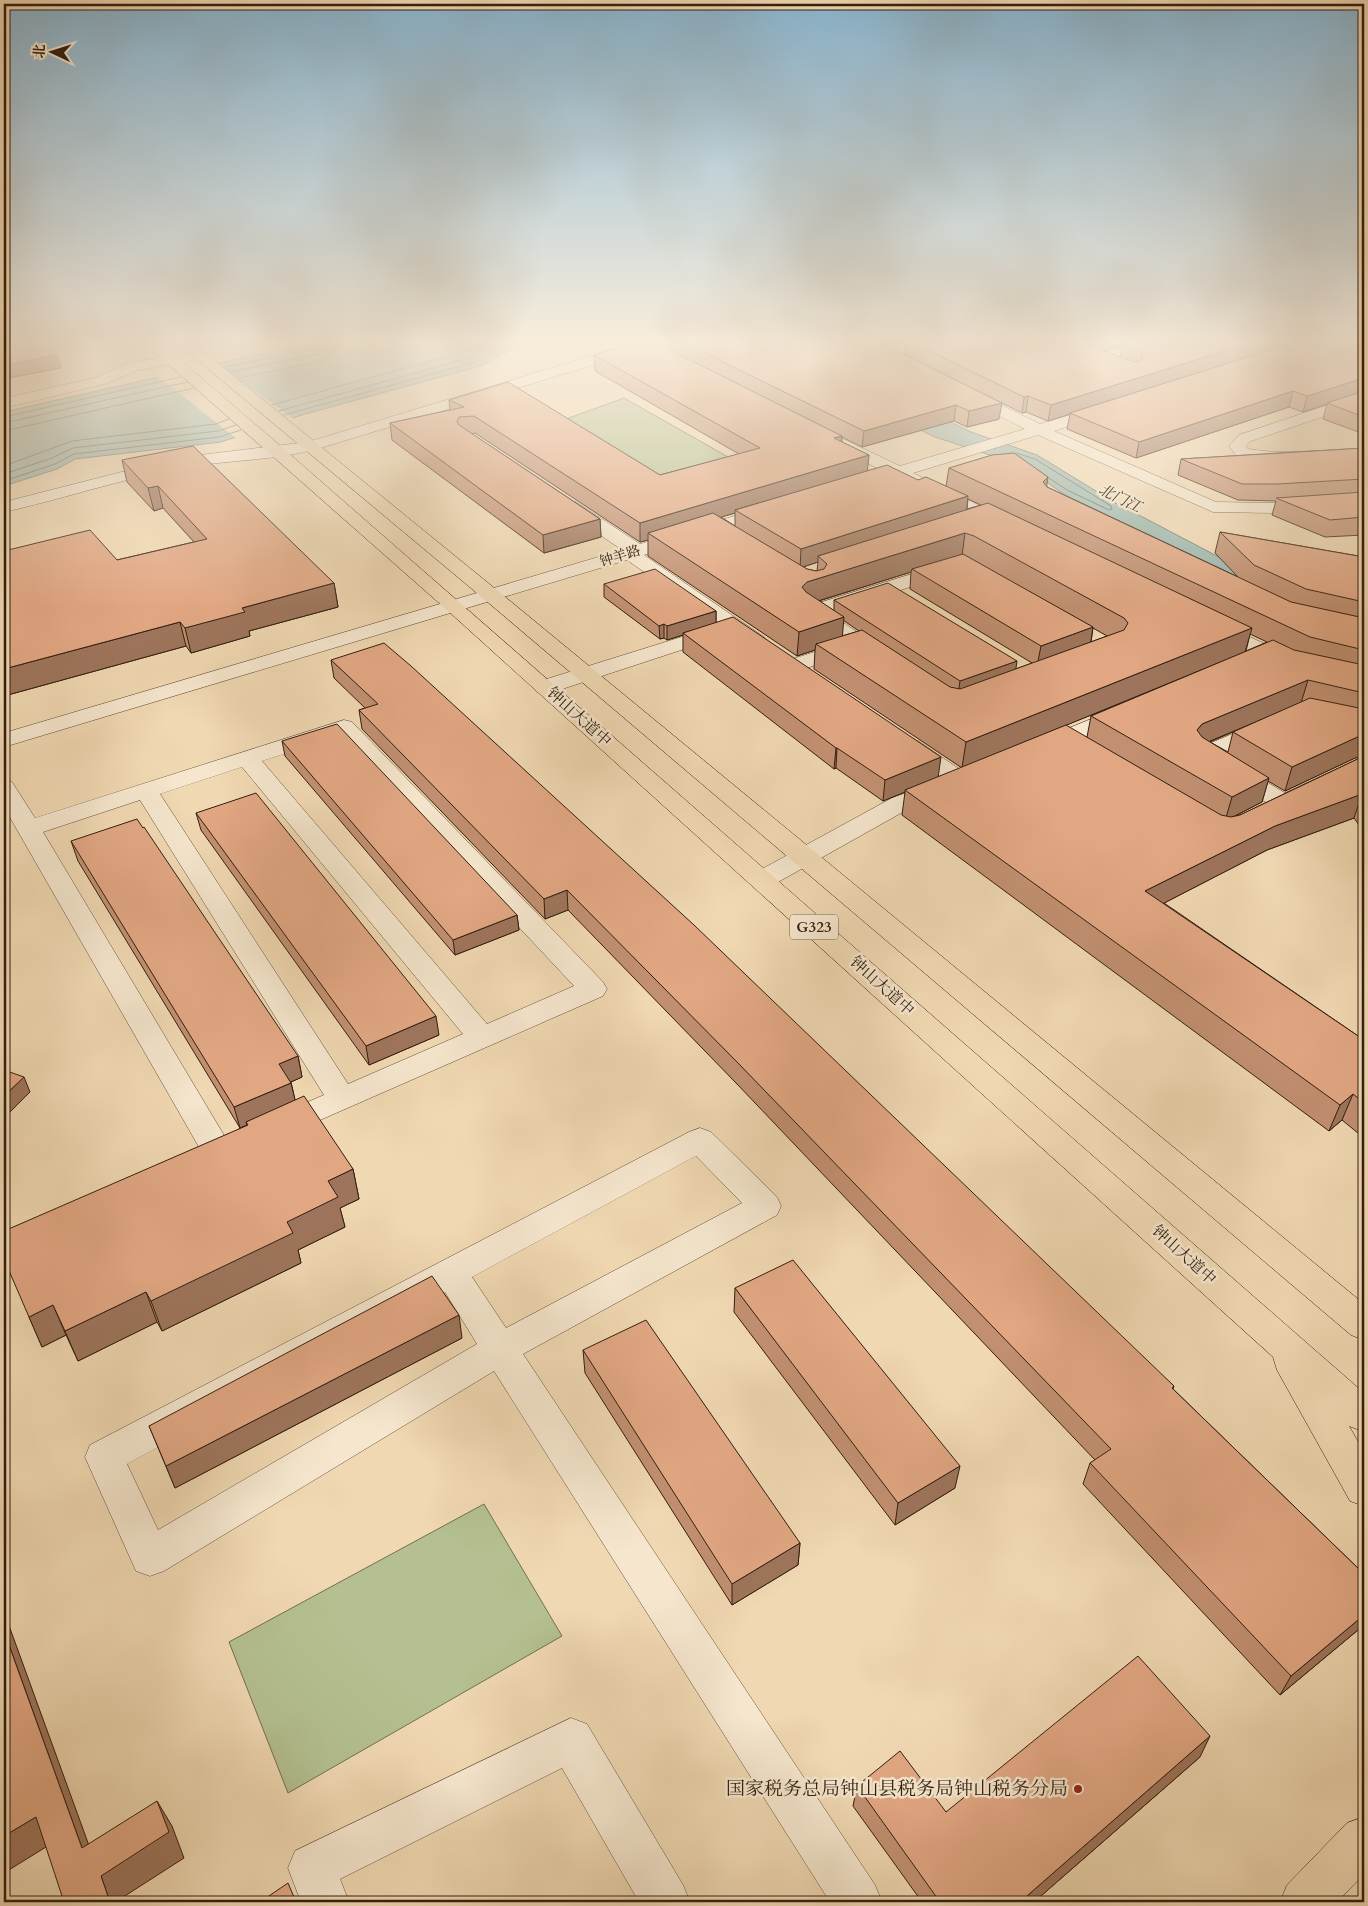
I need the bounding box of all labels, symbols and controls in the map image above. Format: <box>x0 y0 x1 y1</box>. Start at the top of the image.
north arrow <box>28 28 78 78</box>
text: 北 <box>30 43 49 59</box>
water label: 北门江 <box>1095 479 1146 518</box>
street label: 钟羊路 <box>597 541 643 571</box>
street label: 钟山大道中 <box>542 682 616 752</box>
road number: G323 <box>790 914 838 940</box>
street label: 钟山大道中 <box>845 951 919 1021</box>
street label: 钟山大道中 <box>1147 1220 1221 1290</box>
place label: 国家税务总局钟山县税务局钟山税务分局 <box>726 1776 1068 1802</box>
marker: 国家税务总局钟山县税务局钟山税务分局 <box>1072 1783 1084 1795</box>

